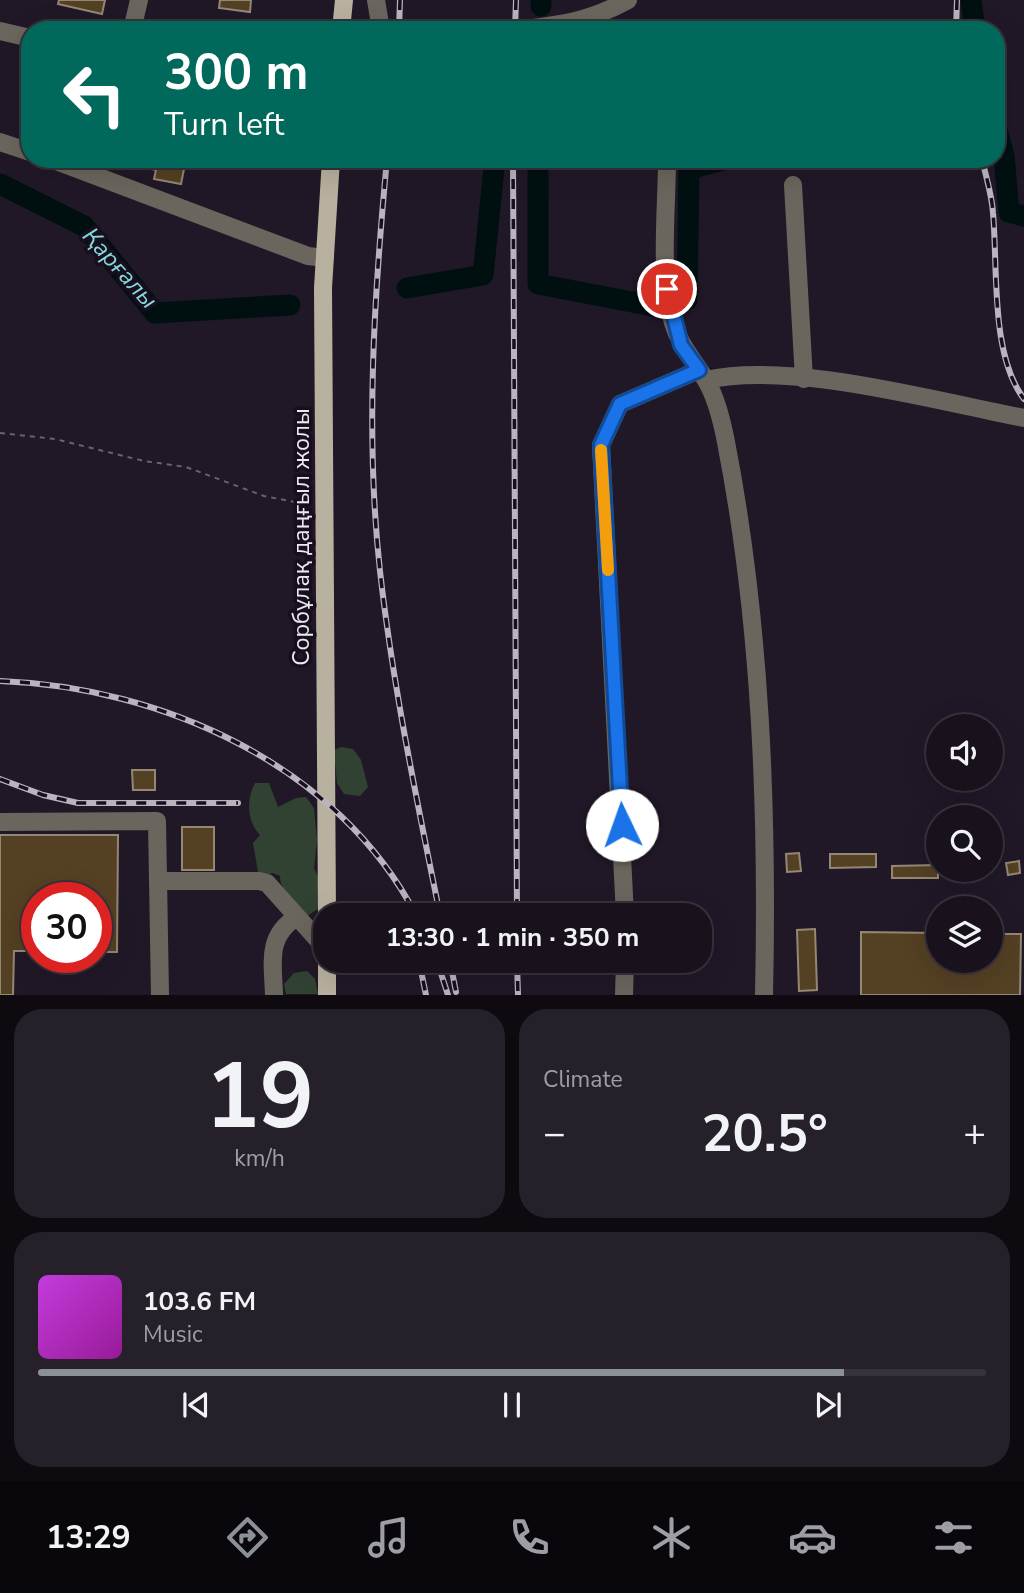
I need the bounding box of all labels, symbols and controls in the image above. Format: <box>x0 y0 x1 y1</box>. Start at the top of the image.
text: 300 m <box>164 39 308 106</box>
icon: left <box>49 49 140 140</box>
text: Turn left <box>164 103 284 146</box>
water label: Қарғалы <box>75 221 165 315</box>
pin <box>637 259 697 319</box>
icon: arrive <box>648 270 686 308</box>
street label: Сорбұлақ даңғыл жолы <box>286 408 317 666</box>
map controls <box>926 714 1003 973</box>
button: sound <box>926 714 1003 791</box>
position arrow <box>585 788 659 862</box>
button: search <box>926 805 1003 882</box>
speed limit sign: 30 <box>21 882 112 973</box>
button: layers <box>926 896 1003 973</box>
text: 13:30 · 1 min · 350 m <box>386 920 639 955</box>
text: 19 <box>205 1035 314 1159</box>
text: Climate <box>543 1064 623 1095</box>
text: 20.5° <box>701 1098 828 1169</box>
text: − <box>543 1108 566 1159</box>
text: + <box>963 1108 986 1159</box>
text: km/h <box>234 1143 285 1174</box>
text: 103.6 FM <box>143 1284 256 1319</box>
text: Music <box>143 1319 203 1350</box>
icon: previous <box>177 1386 215 1424</box>
icon: pause <box>493 1386 531 1424</box>
icon: next <box>809 1386 847 1424</box>
icon: directions <box>223 1513 272 1562</box>
icon: music <box>364 1513 413 1562</box>
icon: phone <box>505 1513 554 1562</box>
icon: climate <box>647 1513 696 1562</box>
icon: car <box>788 1513 837 1562</box>
icon: filters <box>929 1513 978 1562</box>
text: 13:29 <box>46 1516 131 1559</box>

